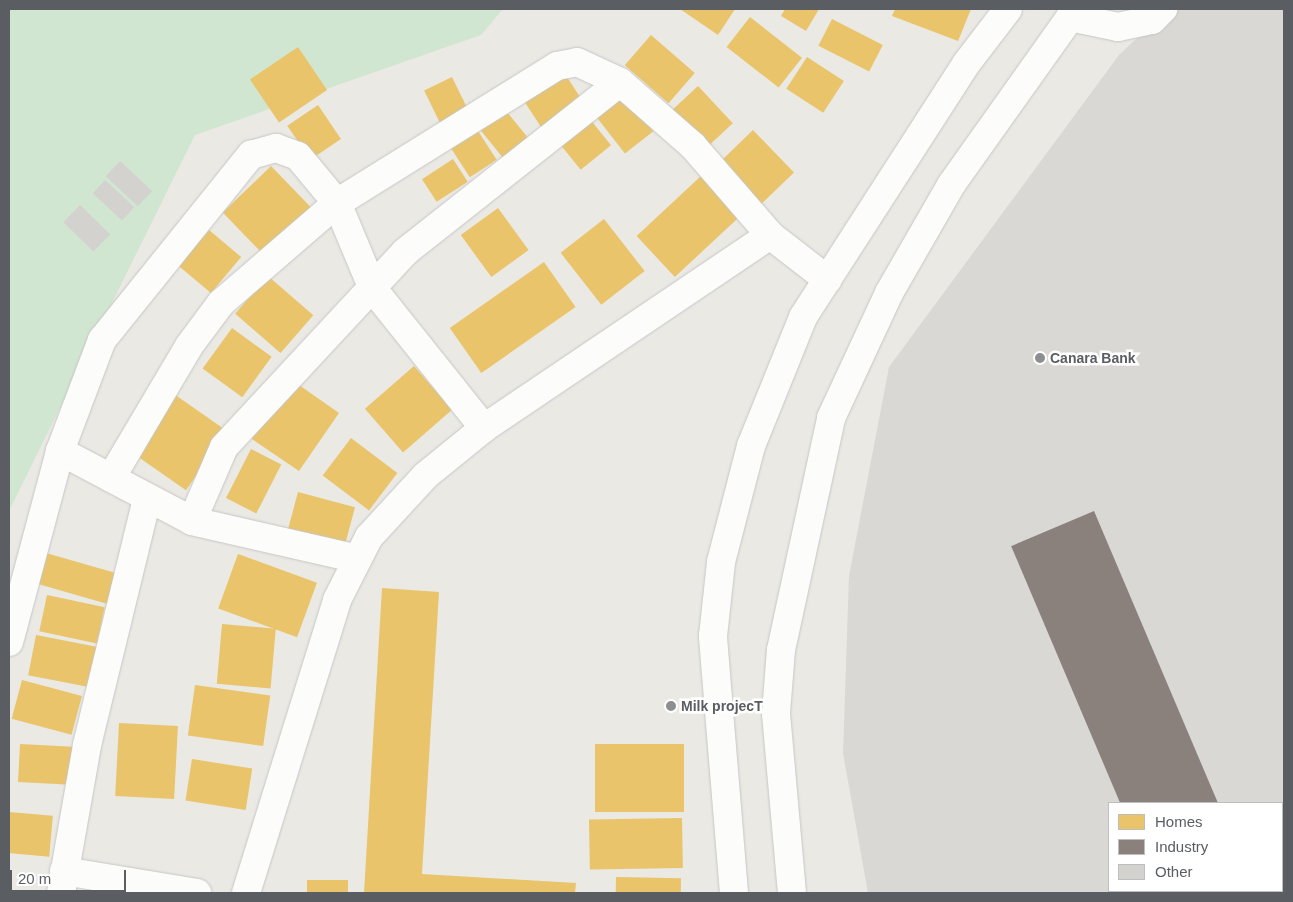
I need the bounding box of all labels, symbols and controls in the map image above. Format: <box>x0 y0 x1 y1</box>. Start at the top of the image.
place label: Canara Bank <box>1050 350 1136 366</box>
marker: Canara Bank <box>1034 352 1046 364</box>
place label: Milk projecT <box>681 698 763 714</box>
marker: Milk projecT <box>665 700 677 712</box>
legend <box>1108 802 1283 892</box>
text: Homes <box>1155 813 1203 830</box>
text: Industry <box>1155 838 1208 855</box>
scale bar <box>12 860 129 892</box>
text: Other <box>1155 863 1193 880</box>
text: 20 m <box>18 870 51 887</box>

